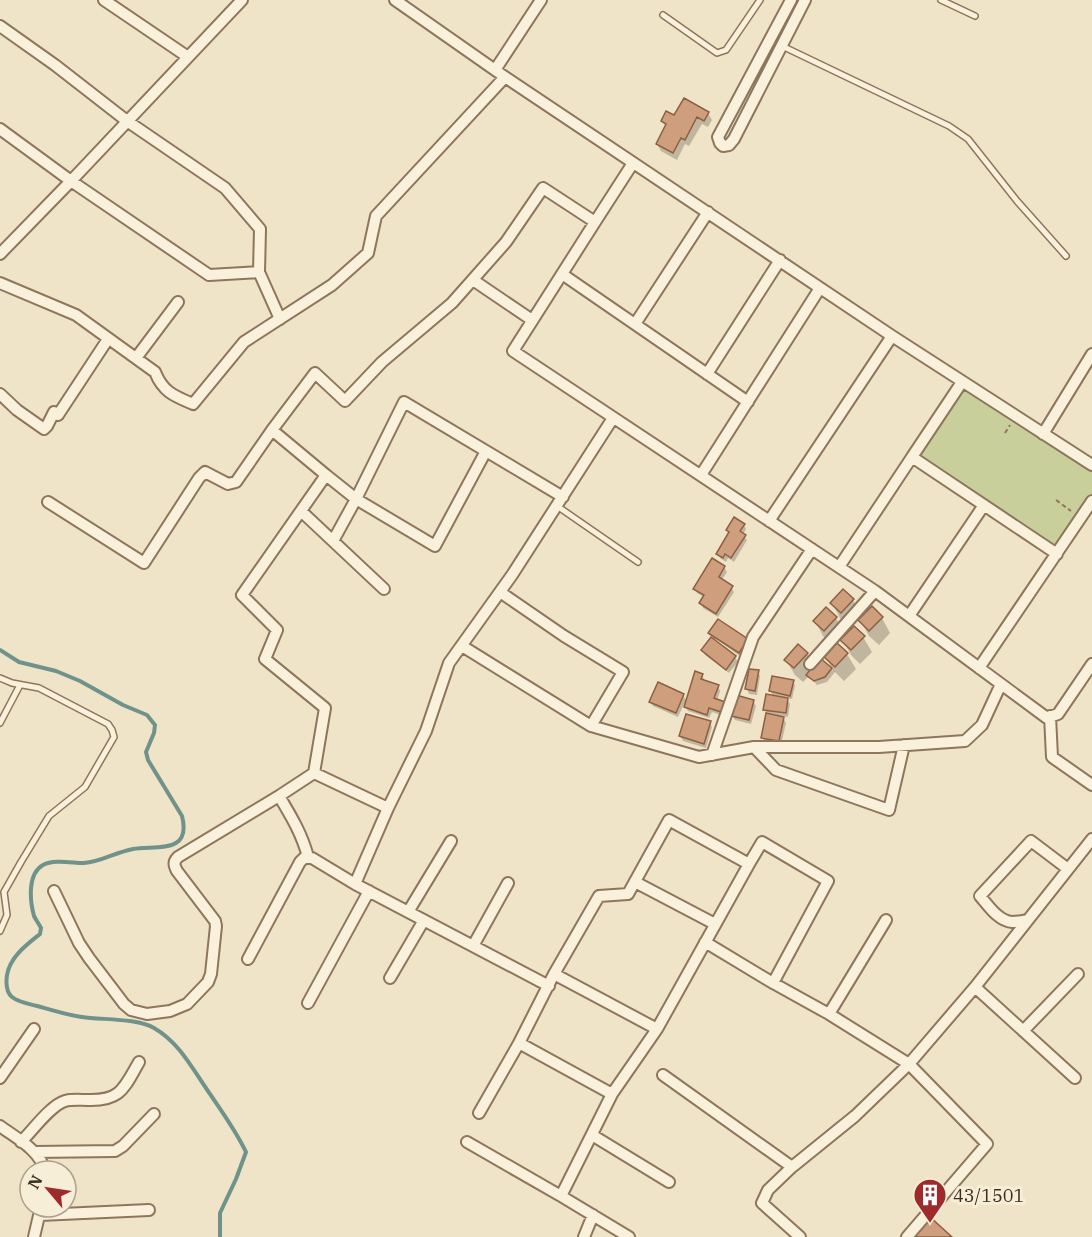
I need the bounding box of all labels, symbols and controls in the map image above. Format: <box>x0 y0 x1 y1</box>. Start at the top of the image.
north arrow <box>18 1159 78 1219</box>
text: N <box>23 1171 47 1192</box>
building icon: 43/1501 <box>912 1177 948 1224</box>
place label: 43/1501 <box>953 1184 1024 1207</box>

